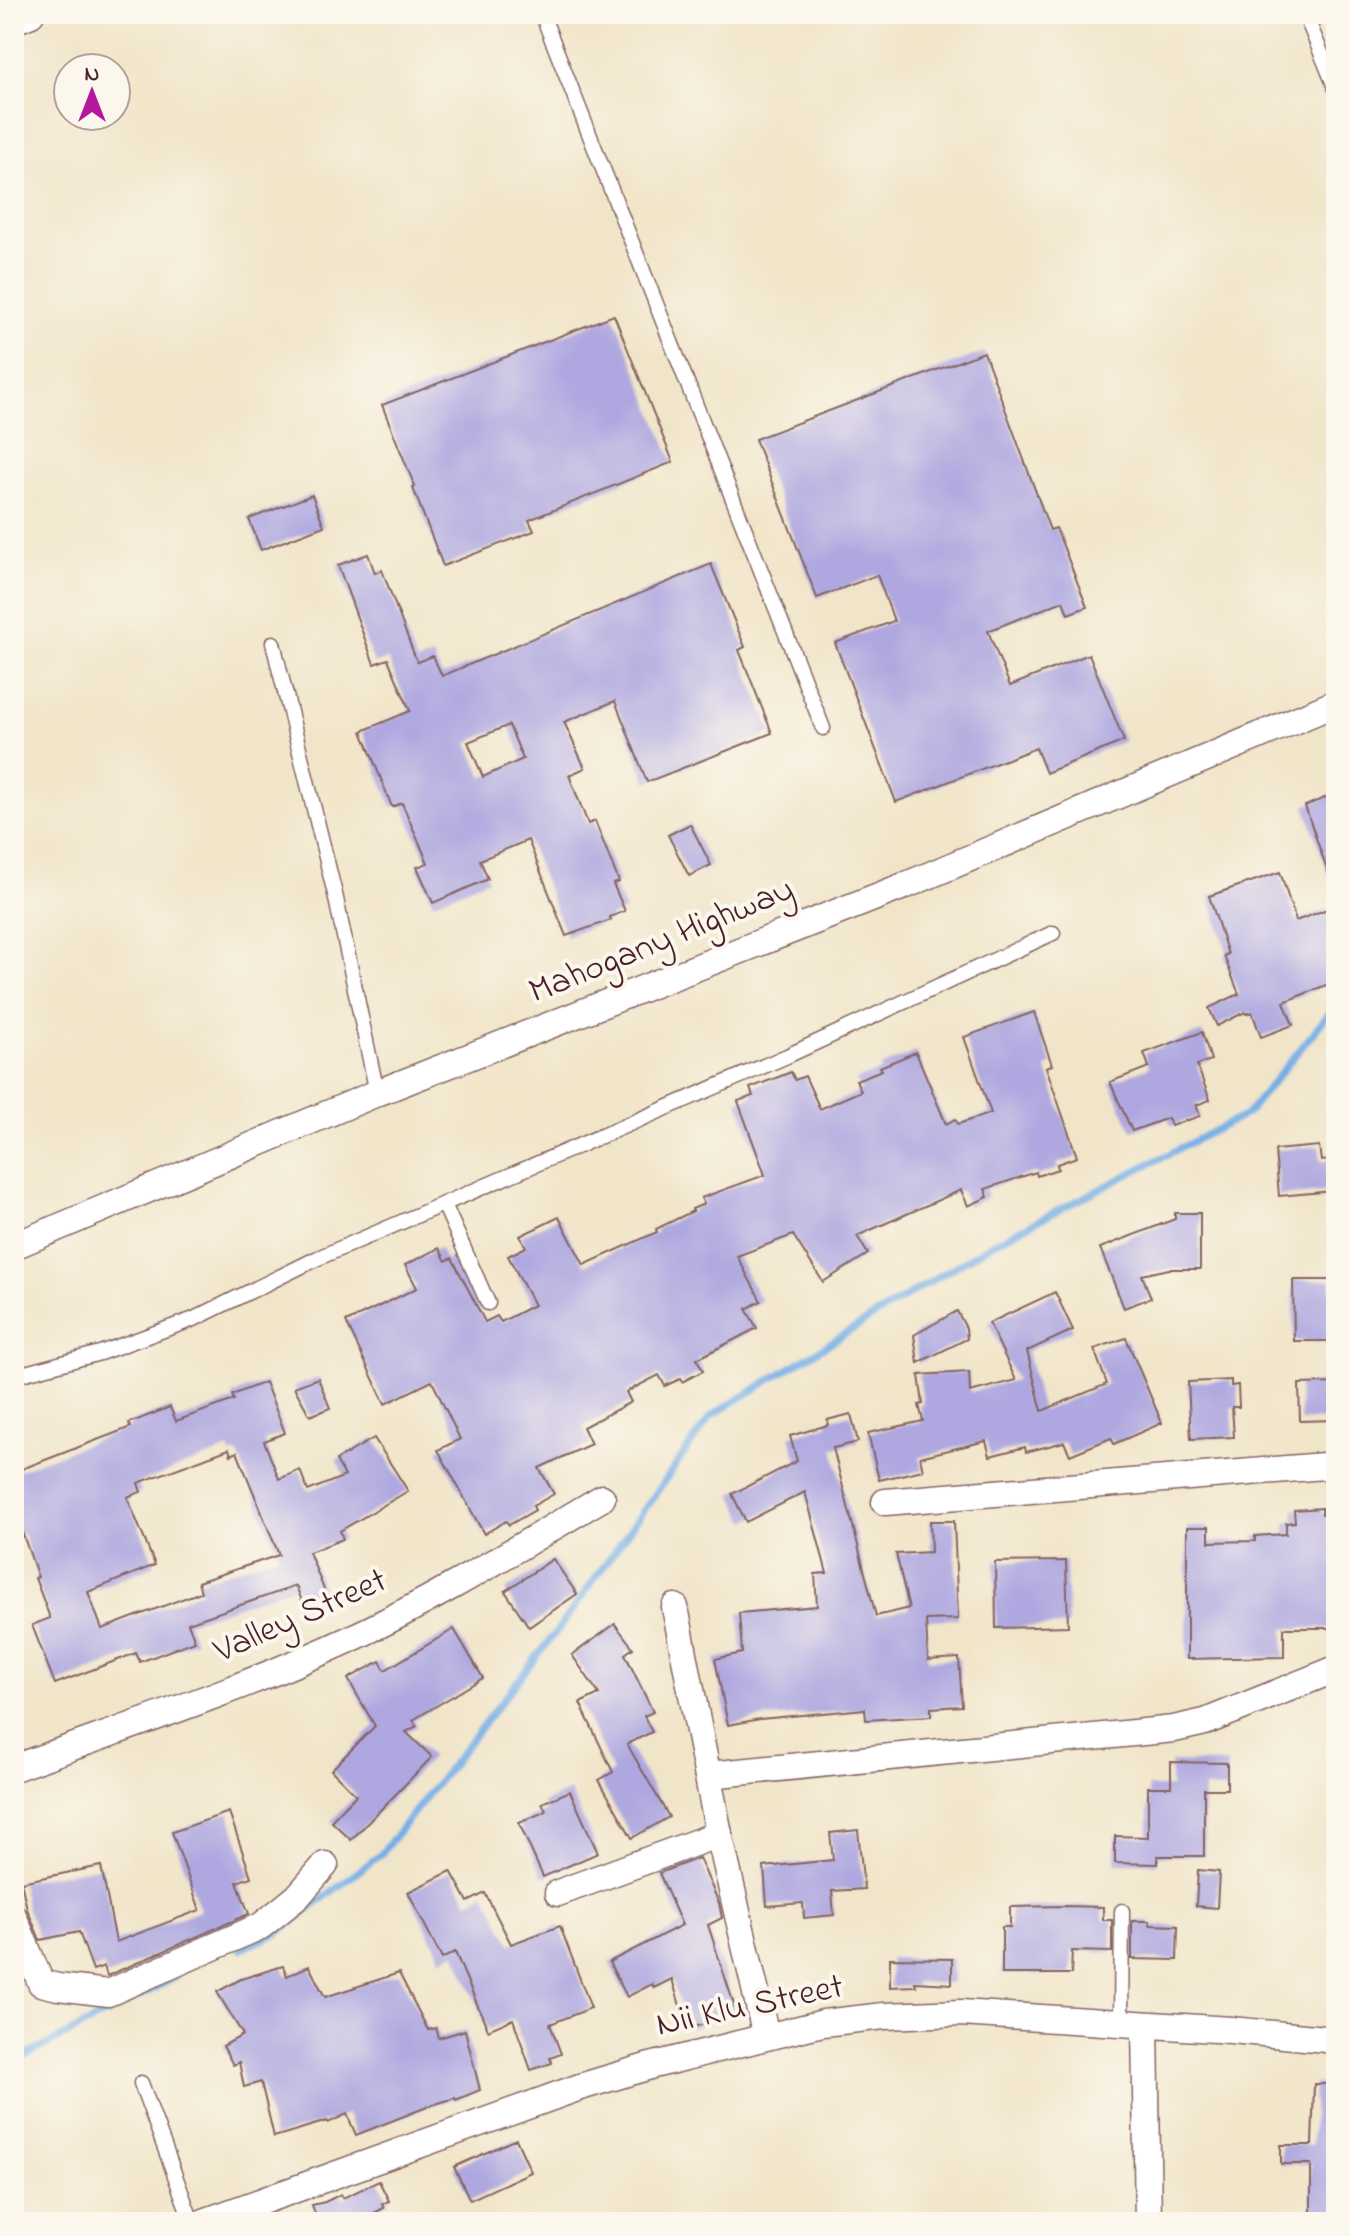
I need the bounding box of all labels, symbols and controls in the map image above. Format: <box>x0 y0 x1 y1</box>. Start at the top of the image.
north arrow <box>52 52 132 132</box>
text: N <box>85 59 99 91</box>
street label: Mahogany Highway <box>521 865 803 1019</box>
street label: Valley Street <box>205 1555 396 1679</box>
street label: Nii Klu Street <box>652 1961 848 2053</box>

